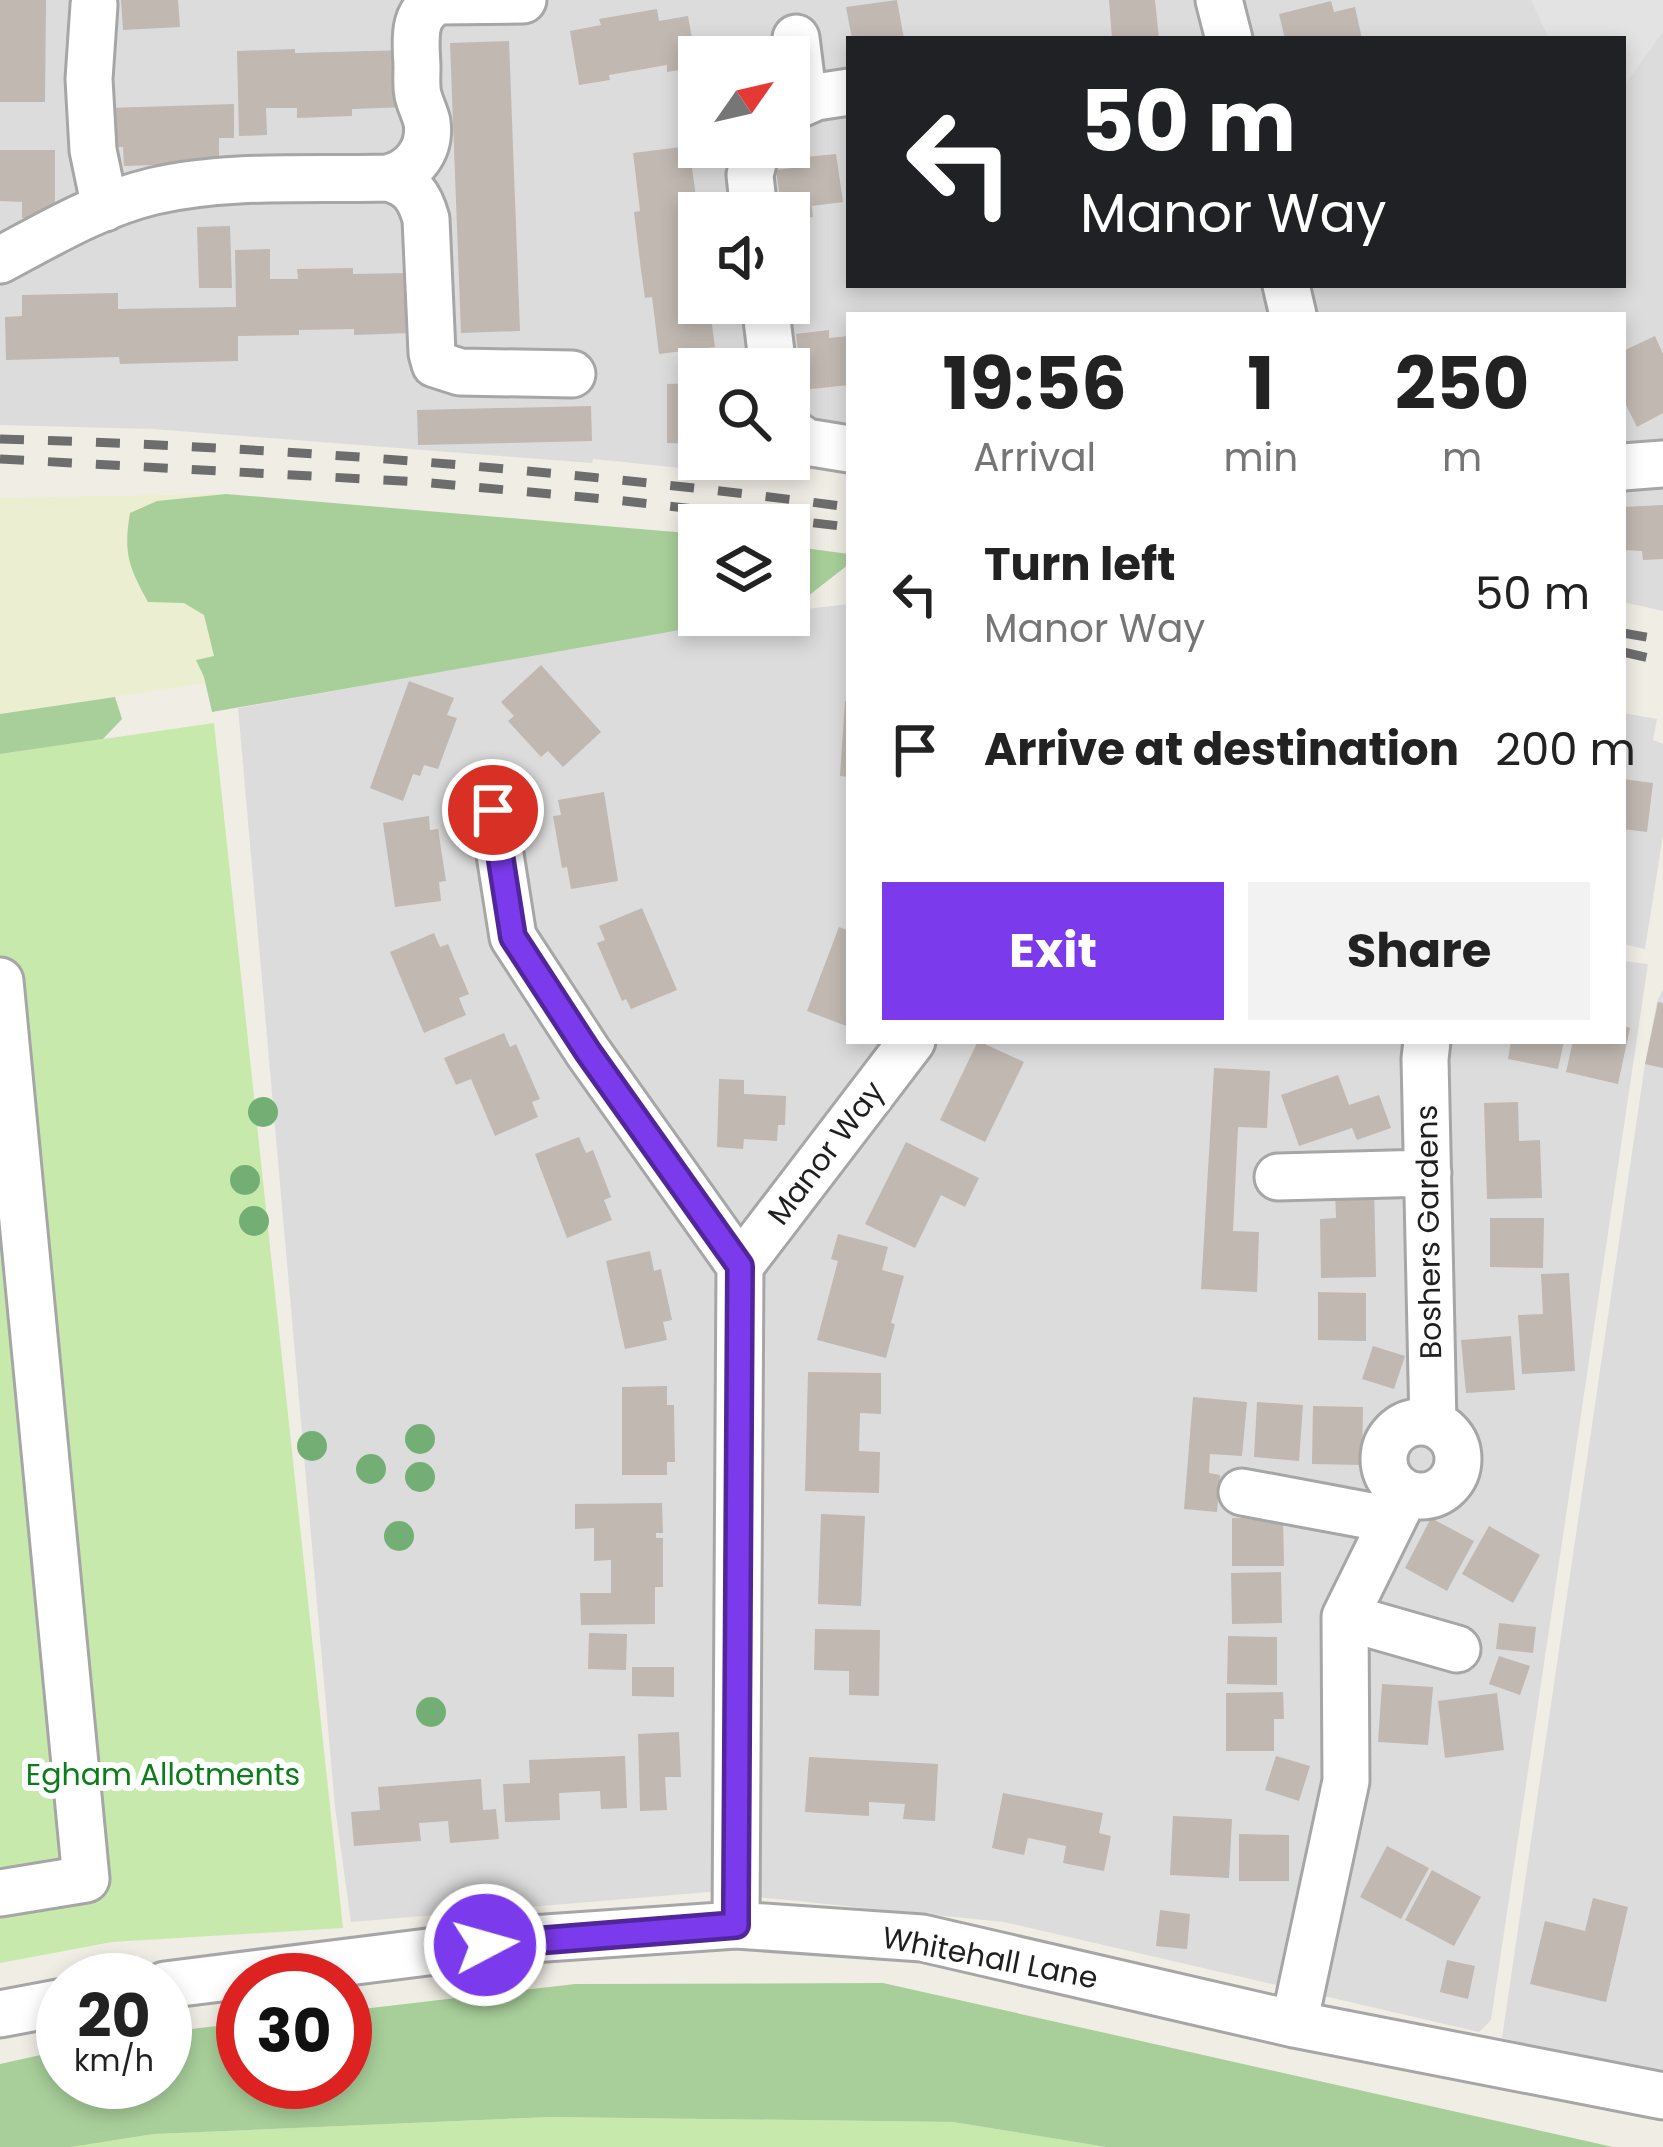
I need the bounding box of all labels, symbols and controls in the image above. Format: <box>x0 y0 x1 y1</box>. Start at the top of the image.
north arrow <box>678 36 810 168</box>
map controls <box>678 36 810 636</box>
text: 50 m <box>1080 63 1296 180</box>
icon: left <box>882 84 1038 240</box>
text: Manor Way <box>1080 175 1386 251</box>
button: sound <box>678 192 810 324</box>
text: 19:56 <box>942 333 1127 434</box>
text: 1 <box>1247 333 1274 434</box>
text: 250 <box>1395 333 1530 434</box>
button: search <box>678 348 810 480</box>
text: Arrival <box>973 430 1096 485</box>
text: min <box>1223 430 1298 485</box>
text: m <box>1442 430 1482 485</box>
button: layers <box>678 504 810 636</box>
text: Turn left <box>984 533 1176 596</box>
icon: left <box>882 561 948 627</box>
text: 50 m <box>1475 562 1590 625</box>
text: Manor Way <box>984 601 1205 656</box>
icon: arrive <box>882 717 948 783</box>
text: Arrive at destination <box>984 718 1459 781</box>
text: 200 m <box>1495 718 1636 781</box>
pin <box>442 759 544 861</box>
icon: arrive <box>460 777 526 843</box>
button: Exit <box>882 882 1224 1020</box>
button: Share <box>1248 882 1590 1020</box>
street label: Manor Way <box>757 1072 894 1234</box>
street label: Boshers Gardens <box>1405 1104 1452 1360</box>
park label: Egham Allotments <box>26 1753 300 1796</box>
position arrow <box>422 1882 548 2008</box>
street label: Whitehall Lane <box>879 1916 1102 1999</box>
speed limit sign: 30 <box>216 1953 372 2109</box>
text: 20 <box>77 1974 151 2058</box>
text: km/h <box>74 2039 154 2082</box>

